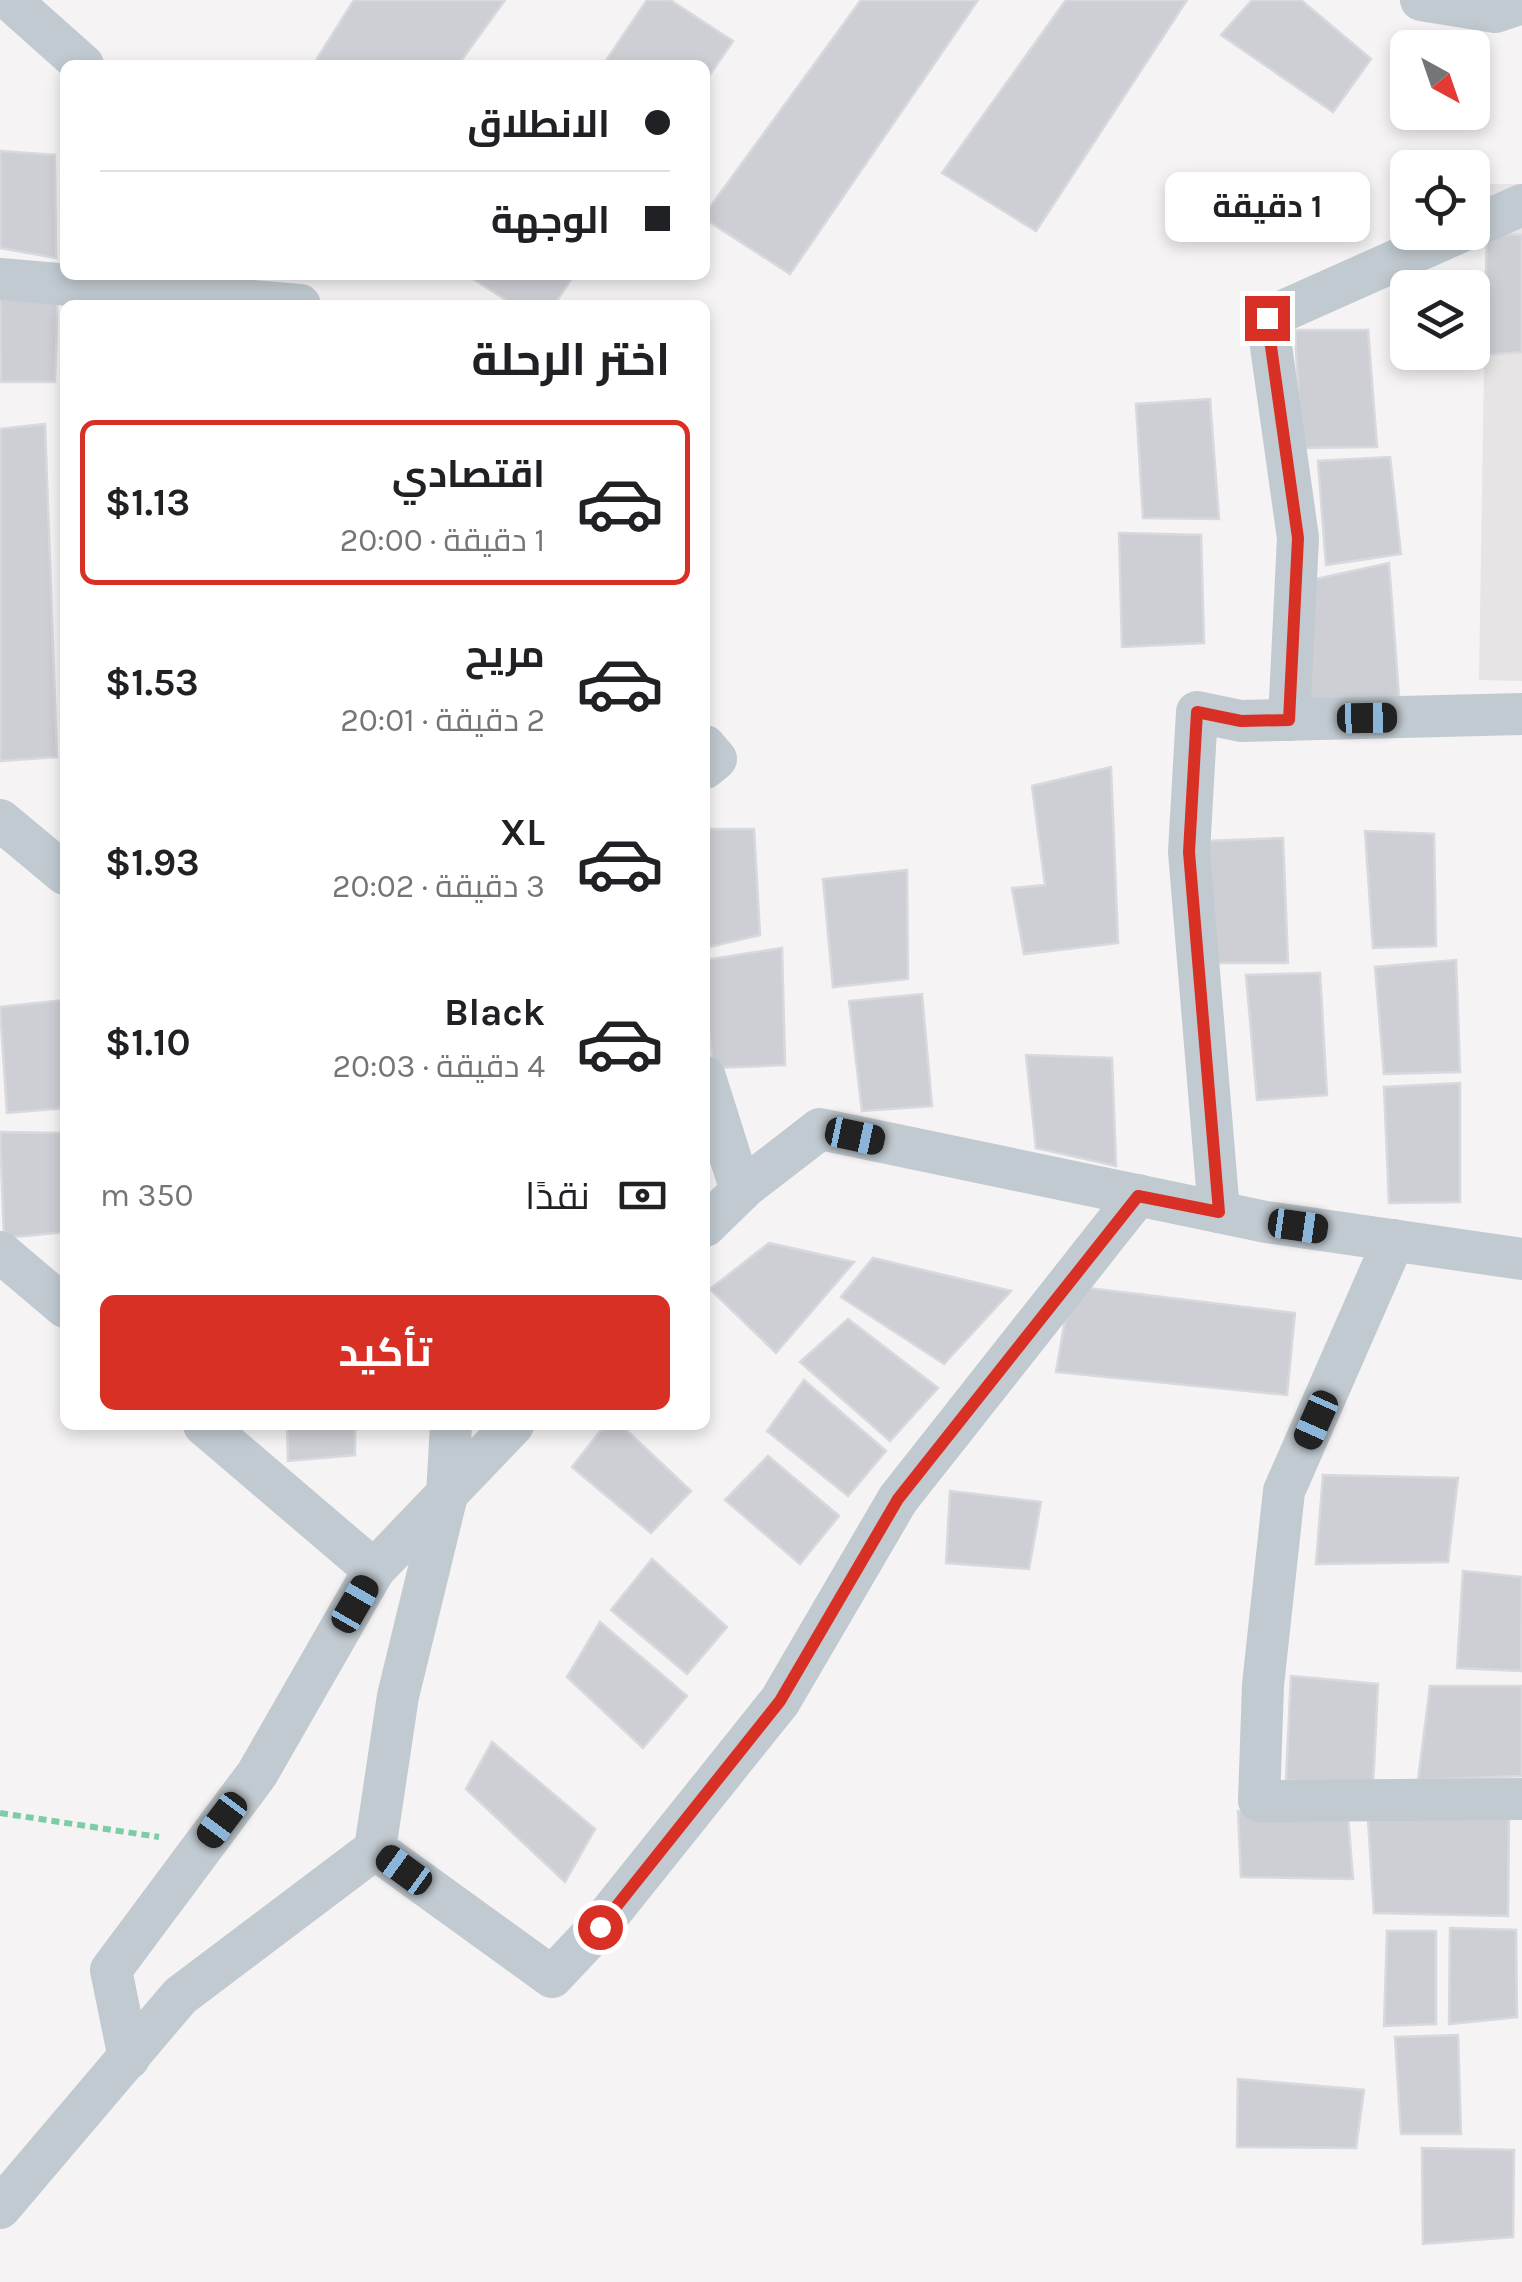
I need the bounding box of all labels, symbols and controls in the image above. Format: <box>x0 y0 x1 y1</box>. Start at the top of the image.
north arrow <box>1390 30 1490 130</box>
map controls <box>1390 30 1490 370</box>
text: الانطلاق <box>467 102 610 147</box>
button: locate <box>1390 150 1490 250</box>
callout: 1 دقيقة <box>1164 173 1370 243</box>
text: 1 دقيقة <box>1213 188 1322 225</box>
text: الوجهة <box>491 198 610 243</box>
button: layers <box>1390 270 1490 370</box>
route end <box>1245 296 1290 341</box>
text: اختر الرحلة <box>472 334 670 386</box>
text: اقتصادي <box>392 452 545 497</box>
icon: car <box>575 458 665 548</box>
text: $1.13 <box>105 480 190 525</box>
text: 1 دقيقة · 20:00 <box>340 522 545 559</box>
text: مريح <box>465 632 545 677</box>
icon: car <box>575 638 665 728</box>
text: $1.53 <box>105 660 199 705</box>
text: 2 دقيقة · 20:01 <box>340 702 545 739</box>
car <box>1337 702 1397 734</box>
text: XL <box>500 810 545 855</box>
icon: car <box>575 818 665 908</box>
text: $1.93 <box>105 840 200 885</box>
text: 3 دقيقة · 20:02 <box>332 868 545 905</box>
text: Black <box>444 990 545 1035</box>
icon: car <box>575 998 665 1088</box>
text: $1.10 <box>105 1020 190 1065</box>
text: 4 دقيقة · 20:03 <box>333 1048 545 1085</box>
car <box>823 1115 887 1157</box>
icon: cash <box>615 1168 670 1223</box>
text: نقدًا <box>525 1174 590 1219</box>
text: 350 m <box>100 1177 194 1214</box>
car <box>1266 1207 1330 1245</box>
button: تأكيد <box>100 1295 670 1410</box>
car <box>1290 1386 1342 1454</box>
car <box>327 1571 383 1637</box>
car <box>192 1787 252 1853</box>
car <box>371 1840 437 1900</box>
route start <box>578 1905 623 1950</box>

